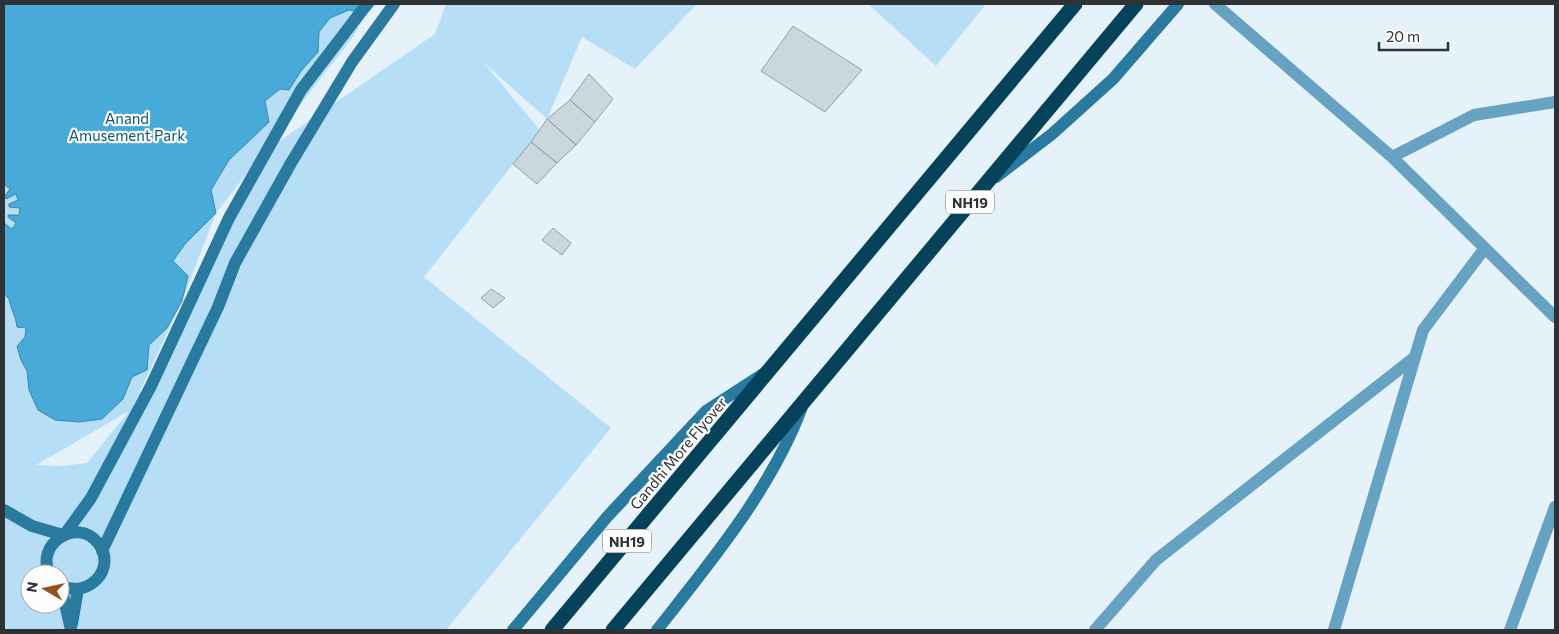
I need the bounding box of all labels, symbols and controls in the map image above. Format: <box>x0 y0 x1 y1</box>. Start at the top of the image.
scale bar <box>1379 20 1448 52</box>
text: 20 m <box>1386 27 1420 45</box>
park label: Anand Amusement Park <box>69 109 185 144</box>
road number: NH19 <box>946 190 994 213</box>
street label: Gandhi More Flyover <box>626 393 730 513</box>
road number: NH19 <box>603 530 651 552</box>
north arrow <box>20 564 70 614</box>
text: N <box>22 580 41 593</box>

